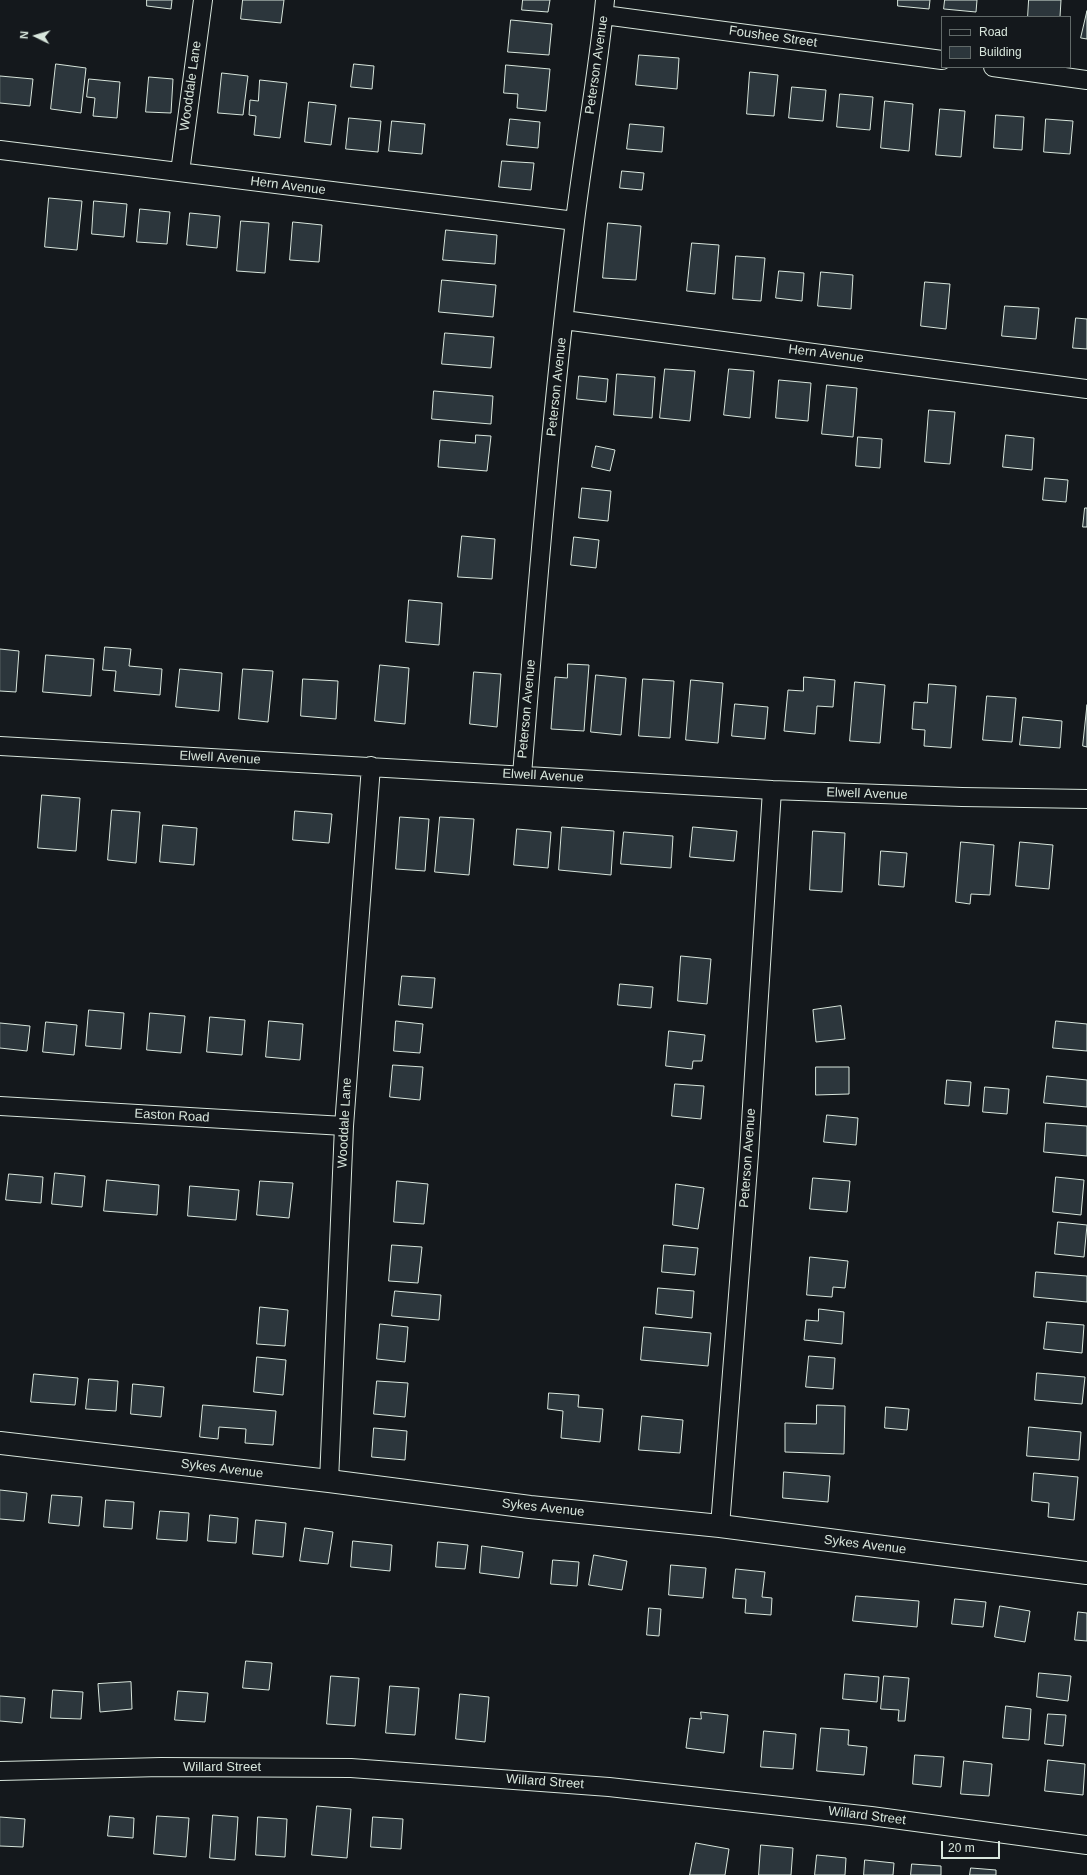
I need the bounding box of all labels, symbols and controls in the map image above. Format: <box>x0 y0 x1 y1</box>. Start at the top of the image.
street label: Peterson Avenue <box>582 15 612 115</box>
north arrow <box>16 16 56 56</box>
legend <box>941 16 1071 68</box>
street label: Foushee Street <box>728 23 818 51</box>
text: Road <box>979 25 1008 39</box>
text: N <box>18 30 30 39</box>
street label: Wooddale Lane <box>177 40 205 132</box>
text: Building <box>979 45 1022 59</box>
street label: Hern Avenue <box>250 174 326 198</box>
street label: Peterson Avenue <box>544 337 570 437</box>
street label: Hern Avenue <box>788 342 864 366</box>
street label: Peterson Avenue <box>515 659 539 759</box>
street label: Elwell Avenue <box>179 748 261 768</box>
street label: Elwell Avenue <box>502 766 584 786</box>
street label: Elwell Avenue <box>826 785 908 803</box>
street label: Wooddale Lane <box>335 1077 355 1169</box>
street label: Easton Road <box>134 1106 210 1126</box>
street label: Peterson Avenue <box>737 1108 759 1208</box>
street label: Sykes Avenue <box>180 1456 264 1482</box>
street label: Sykes Avenue <box>501 1496 585 1520</box>
street label: Sykes Avenue <box>823 1532 907 1558</box>
street label: Willard Street <box>183 1759 261 1775</box>
street label: Willard Street <box>506 1771 584 1793</box>
street label: Willard Street <box>827 1804 907 1828</box>
scale bar <box>943 1833 1002 1859</box>
text: 20 m <box>948 1841 975 1855</box>

